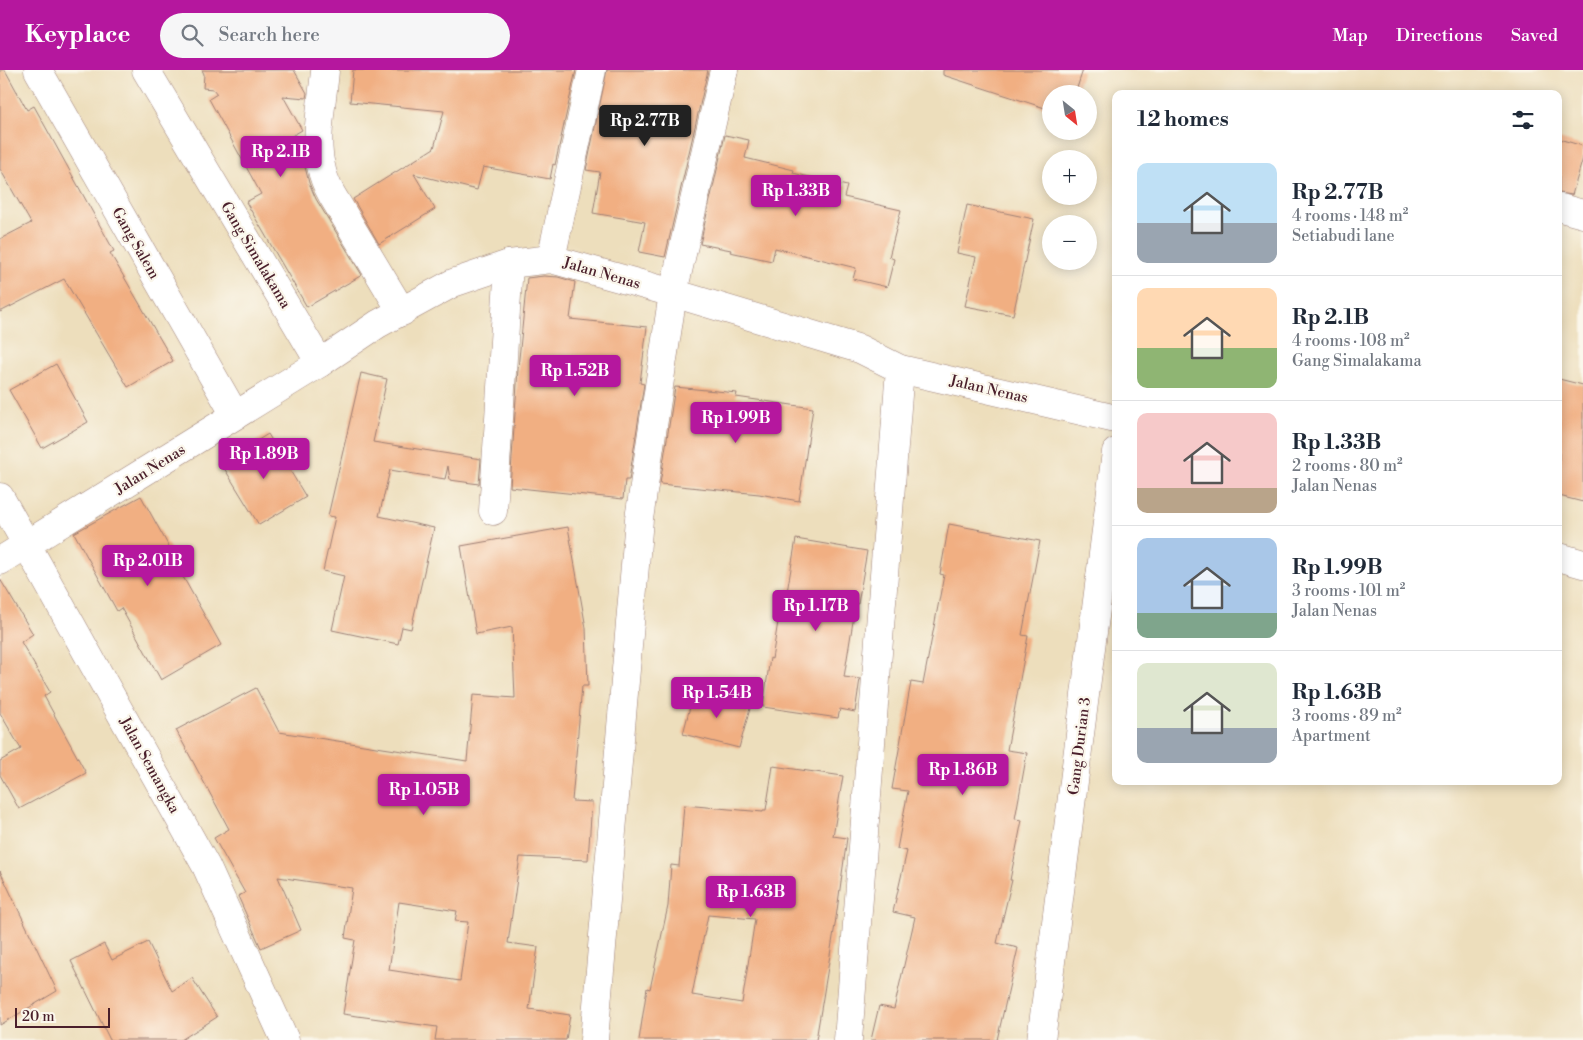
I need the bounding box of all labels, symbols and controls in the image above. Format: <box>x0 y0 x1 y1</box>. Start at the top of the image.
search box <box>160 13 510 58</box>
text: Keyplace <box>25 20 130 50</box>
icon: search <box>178 21 206 49</box>
text: Search here <box>218 23 320 47</box>
text: Map <box>1332 24 1368 47</box>
text: Directions <box>1396 24 1483 47</box>
text: Saved <box>1511 24 1558 47</box>
north arrow <box>1042 85 1098 140</box>
map controls <box>1042 85 1097 270</box>
pin: Rp 2.77B <box>593 104 697 147</box>
icon: filters <box>1509 106 1537 134</box>
text: 12 homes <box>1137 107 1229 133</box>
text: Rp 2.77B <box>610 111 680 131</box>
pin: Rp 2.1B <box>235 136 327 178</box>
text: Rp 2.1B <box>252 142 310 162</box>
button: + <box>1042 150 1097 205</box>
pin: Rp 1.33B <box>744 174 848 217</box>
text: Rp 2.77B <box>1292 180 1383 206</box>
text: Rp 1.33B <box>762 181 830 201</box>
icon: home <box>1177 183 1237 243</box>
street label: Gang Simalakama <box>216 198 295 313</box>
street label: Gang Salem <box>107 204 164 283</box>
text: 4 rooms · 148 m² <box>1292 206 1408 226</box>
button: − <box>1042 215 1097 270</box>
text: Setiabudi lane <box>1292 226 1395 246</box>
street label: Jalan Nenas <box>560 253 643 294</box>
text: Rp 2.1B <box>1292 305 1369 331</box>
icon: home <box>1177 308 1237 368</box>
text: 4 rooms · 108 m² <box>1292 331 1410 351</box>
text: Gang Simalakama <box>1292 351 1422 371</box>
pin: Rp 1.52B <box>523 354 627 397</box>
text: Rp 1.52B <box>541 361 609 381</box>
street label: Jalan Nenas <box>947 371 1030 408</box>
pin: Rp 1.99B <box>684 402 788 444</box>
text: Rp 1.99B <box>702 408 770 428</box>
text: Rp 1.33B <box>1292 430 1381 456</box>
icon: home <box>1177 433 1237 493</box>
pin: Rp 1.89B <box>212 438 316 480</box>
street label: Jalan Nenas <box>111 440 189 499</box>
text: Rp 1.89B <box>229 444 299 464</box>
text: 2 rooms · 80 m² <box>1292 456 1403 476</box>
text: Jalan Nenas <box>1292 476 1377 496</box>
pin: Rp 2.01B <box>96 544 200 587</box>
text: Rp 2.01B <box>113 551 183 571</box>
text: Rp 1.99B <box>1292 555 1382 581</box>
icon: home <box>1177 558 1237 618</box>
text: 3 rooms · 101 m² <box>1292 581 1405 601</box>
pin: Rp 1.17B <box>764 590 868 632</box>
text: Rp 1.17B <box>783 596 849 616</box>
text: Jalan Nenas <box>1292 601 1377 621</box>
pin: Rp 1.54B <box>665 676 769 719</box>
text: Rp 1.63B <box>1292 680 1382 706</box>
text: Rp 1.54B <box>682 683 752 703</box>
icon: home <box>1177 683 1237 743</box>
street label: Gang Durian 3 <box>1064 696 1095 796</box>
text: 3 rooms · 89 m² <box>1292 706 1402 726</box>
street label: Jalan Semangka <box>115 713 184 817</box>
text: Apartment <box>1292 726 1371 746</box>
pin: Rp 1.86B <box>911 754 1015 796</box>
text: Rp 1.86B <box>928 760 998 780</box>
pin: Rp 1.05B <box>372 774 476 816</box>
text: Rp 1.05B <box>389 780 459 800</box>
pin: Rp 1.63B <box>699 876 803 918</box>
text: Rp 1.63B <box>717 882 785 902</box>
scale bar <box>15 1005 110 1028</box>
text: 20 m <box>22 1008 54 1026</box>

